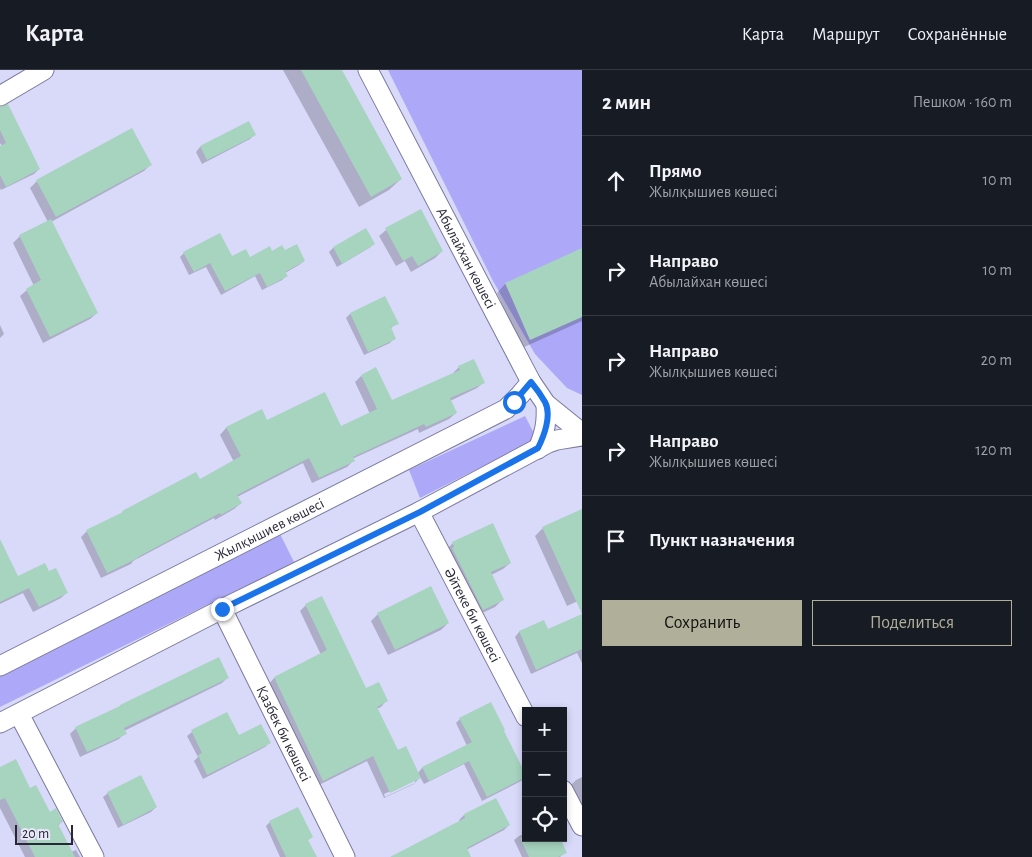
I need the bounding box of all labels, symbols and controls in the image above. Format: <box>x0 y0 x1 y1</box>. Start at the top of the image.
text: Карта <box>25 22 84 46</box>
text: Карта <box>742 26 784 44</box>
text: Маршрут <box>812 26 880 44</box>
text: Сохранённые <box>908 26 1007 44</box>
text: 2 мин <box>602 92 651 113</box>
text: Пешком · 160 m <box>913 94 1012 110</box>
text: Прямо <box>649 162 702 181</box>
icon: ahead <box>602 167 630 195</box>
text: 10 m <box>983 172 1012 188</box>
text: Жылқышиев көшесі <box>649 184 778 200</box>
street label: Абылайхан көшесі <box>433 205 498 311</box>
text: Направо <box>649 252 719 271</box>
icon: right <box>602 257 630 285</box>
text: 10 m <box>983 262 1012 278</box>
text: Абылайхан көшесі <box>649 274 768 290</box>
text: Направо <box>649 342 719 361</box>
icon: right <box>602 347 630 375</box>
text: 20 m <box>981 352 1012 368</box>
text: Жылқышиев көшесі <box>649 364 778 380</box>
route start <box>503 391 526 414</box>
text: Направо <box>649 432 719 451</box>
icon: right <box>602 437 630 465</box>
text: 120 m <box>975 442 1012 458</box>
text: Жылқышиев көшесі <box>649 454 778 470</box>
street label: Жылқышиев көшесі <box>212 496 327 564</box>
icon: arrive <box>602 527 630 555</box>
text: Пункт назначения <box>649 531 795 550</box>
street label: Әйтеке би көшесі <box>441 565 503 665</box>
route end <box>211 598 234 621</box>
button: Сохранить <box>602 600 802 646</box>
button: Поделиться <box>812 600 1012 646</box>
street label: Қазбек би көшесі <box>253 684 313 784</box>
map controls <box>522 707 567 842</box>
button: + <box>522 707 567 752</box>
button: − <box>522 752 567 797</box>
button: locate <box>522 797 567 842</box>
scale bar <box>15 822 72 845</box>
text: 20 m <box>22 827 49 841</box>

